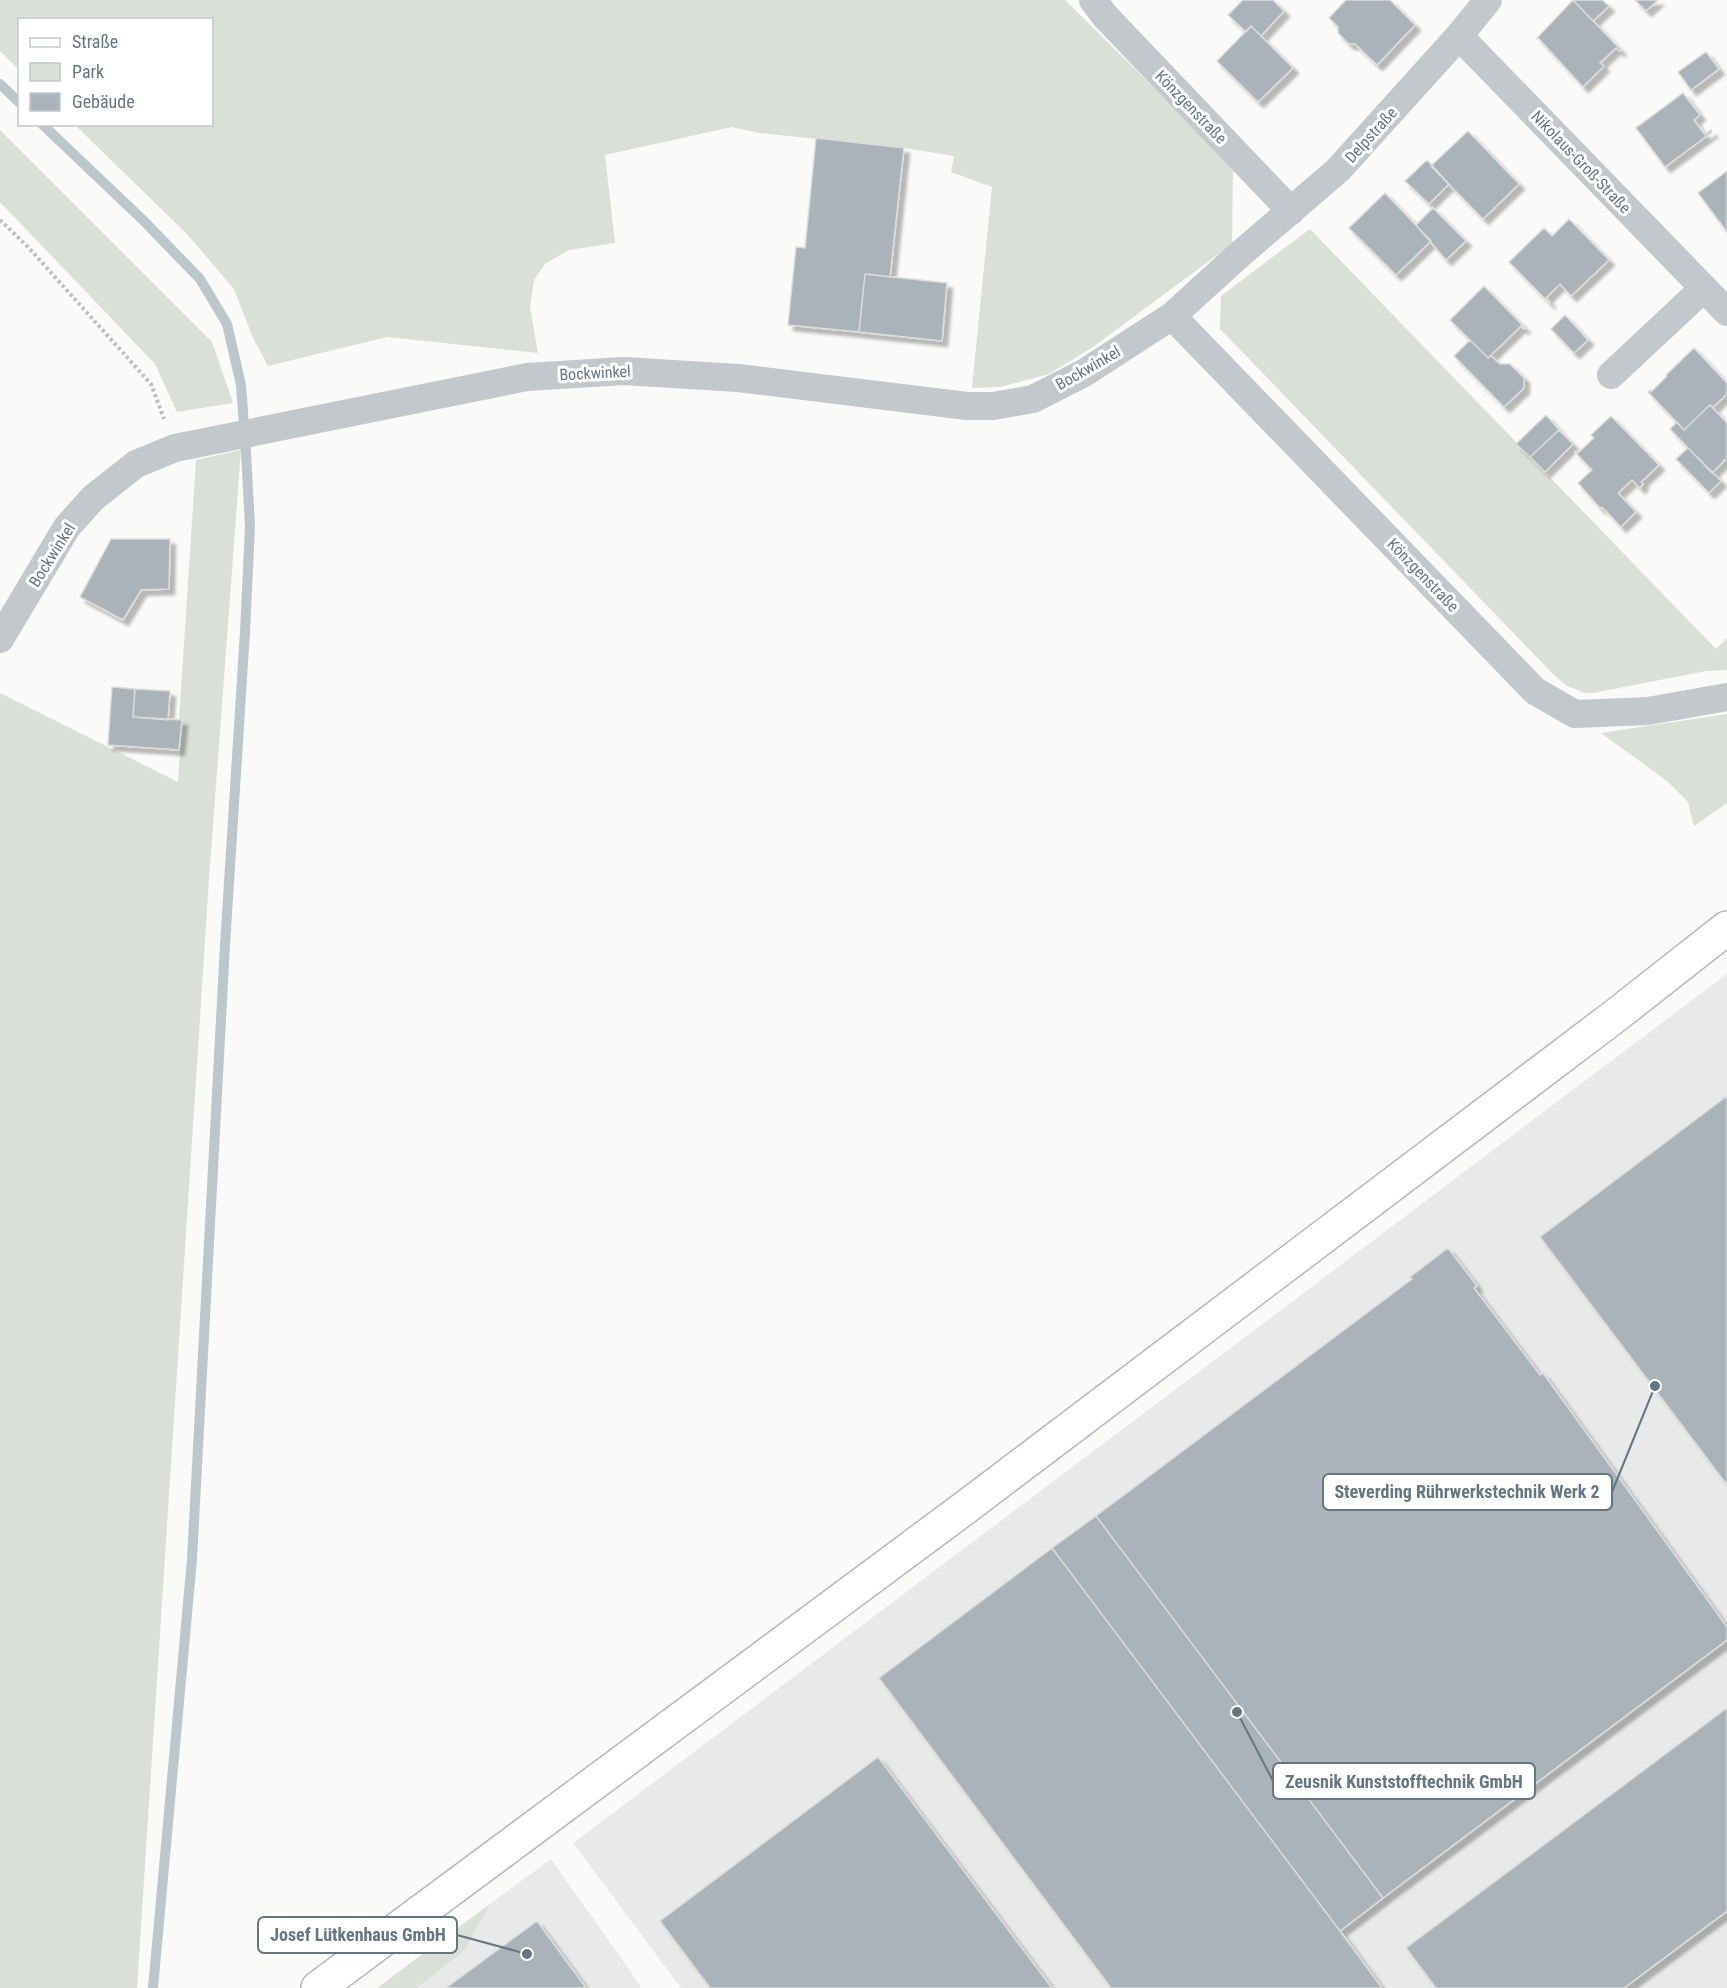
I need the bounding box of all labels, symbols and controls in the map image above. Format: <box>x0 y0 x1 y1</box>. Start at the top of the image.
legend <box>18 18 213 126</box>
text: Straße <box>72 31 118 52</box>
text: Park <box>72 61 104 82</box>
street label: Könzgenstraße <box>1151 66 1231 148</box>
text: Gebäude <box>72 91 135 112</box>
street label: Delpstraße <box>1341 103 1401 167</box>
street label: Nikolaus-Groß-Straße <box>1527 107 1635 217</box>
street label: Bockwinkel <box>1052 342 1124 394</box>
street label: Bockwinkel <box>559 362 631 384</box>
street label: Bockwinkel <box>25 520 79 590</box>
street label: Könzgenstraße <box>1383 534 1463 616</box>
callout: Steverding Rührwerkstechnik Werk 2 <box>1323 1474 1612 1510</box>
text: Steverding Rührwerkstechnik Werk 2 <box>1334 1481 1600 1502</box>
callout: Zeusnik Kunststofftechnik GmbH <box>1273 1763 1535 1799</box>
text: Zeusnik Kunststofftechnik GmbH <box>1285 1771 1523 1792</box>
callout: Josef Lütkenhaus GmbH <box>258 1917 457 1953</box>
text: Josef Lütkenhaus GmbH <box>270 1924 446 1945</box>

